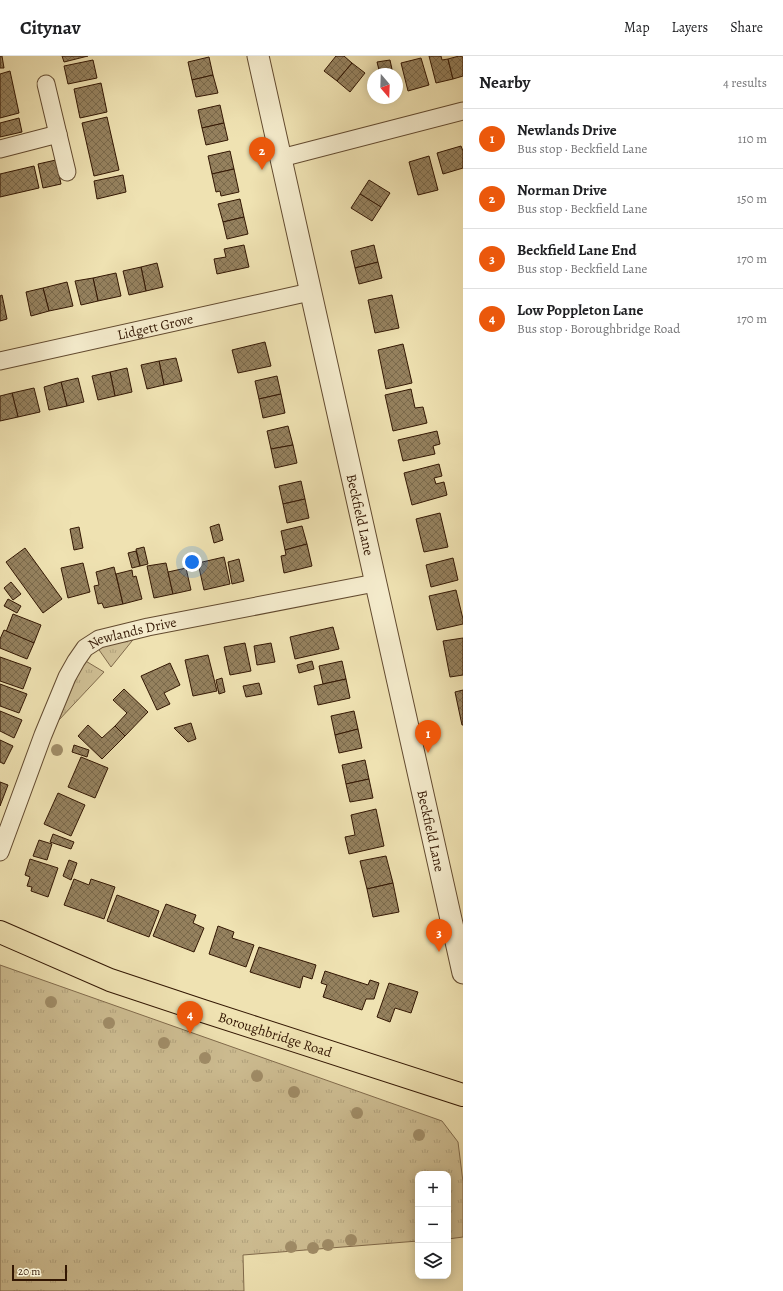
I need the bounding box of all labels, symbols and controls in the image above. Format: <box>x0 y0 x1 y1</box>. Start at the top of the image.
text: Citynav <box>20 15 81 41</box>
text: Map <box>624 18 650 37</box>
text: Layers <box>672 18 708 37</box>
text: Share <box>730 18 763 37</box>
north arrow <box>367 68 403 104</box>
text: Nearby <box>479 71 530 94</box>
text: 4 results <box>723 74 767 91</box>
text: Newlands Drive <box>517 120 617 140</box>
text: 1 <box>490 130 494 147</box>
text: 110 m <box>738 130 767 147</box>
pin: 2 <box>249 137 275 170</box>
text: Bus stop · Beckfield Lane <box>517 140 647 157</box>
text: Norman Drive <box>517 180 607 200</box>
text: 2 <box>489 190 495 207</box>
text: 150 m <box>737 190 767 207</box>
text: Bus stop · Beckfield Lane <box>517 200 647 217</box>
text: Beckfield Lane End <box>517 240 636 260</box>
text: 3 <box>489 250 495 267</box>
text: 170 m <box>737 250 767 267</box>
text: Bus stop · Beckfield Lane <box>517 260 647 277</box>
text: Low Poppleton Lane <box>517 300 643 320</box>
street label: Lidgett Grove <box>115 309 195 344</box>
text: 4 <box>489 310 495 327</box>
text: 170 m <box>737 310 767 327</box>
text: Bus stop · Boroughbridge Road <box>517 320 680 337</box>
street label: Beckfield Lane <box>342 472 379 557</box>
your location <box>182 552 202 572</box>
street label: Newlands Drive <box>84 612 178 653</box>
pin: 1 <box>415 720 441 753</box>
street label: Beckfield Lane <box>413 788 450 874</box>
pin: 3 <box>426 919 452 952</box>
pin: 4 <box>177 1001 203 1034</box>
street label: Boroughbridge Road <box>216 1007 335 1062</box>
map controls <box>415 1171 451 1279</box>
button: + <box>415 1171 451 1207</box>
button: − <box>415 1207 451 1243</box>
button: layers <box>415 1243 451 1279</box>
scale bar <box>12 1263 67 1282</box>
text: 20 m <box>18 1264 40 1279</box>

